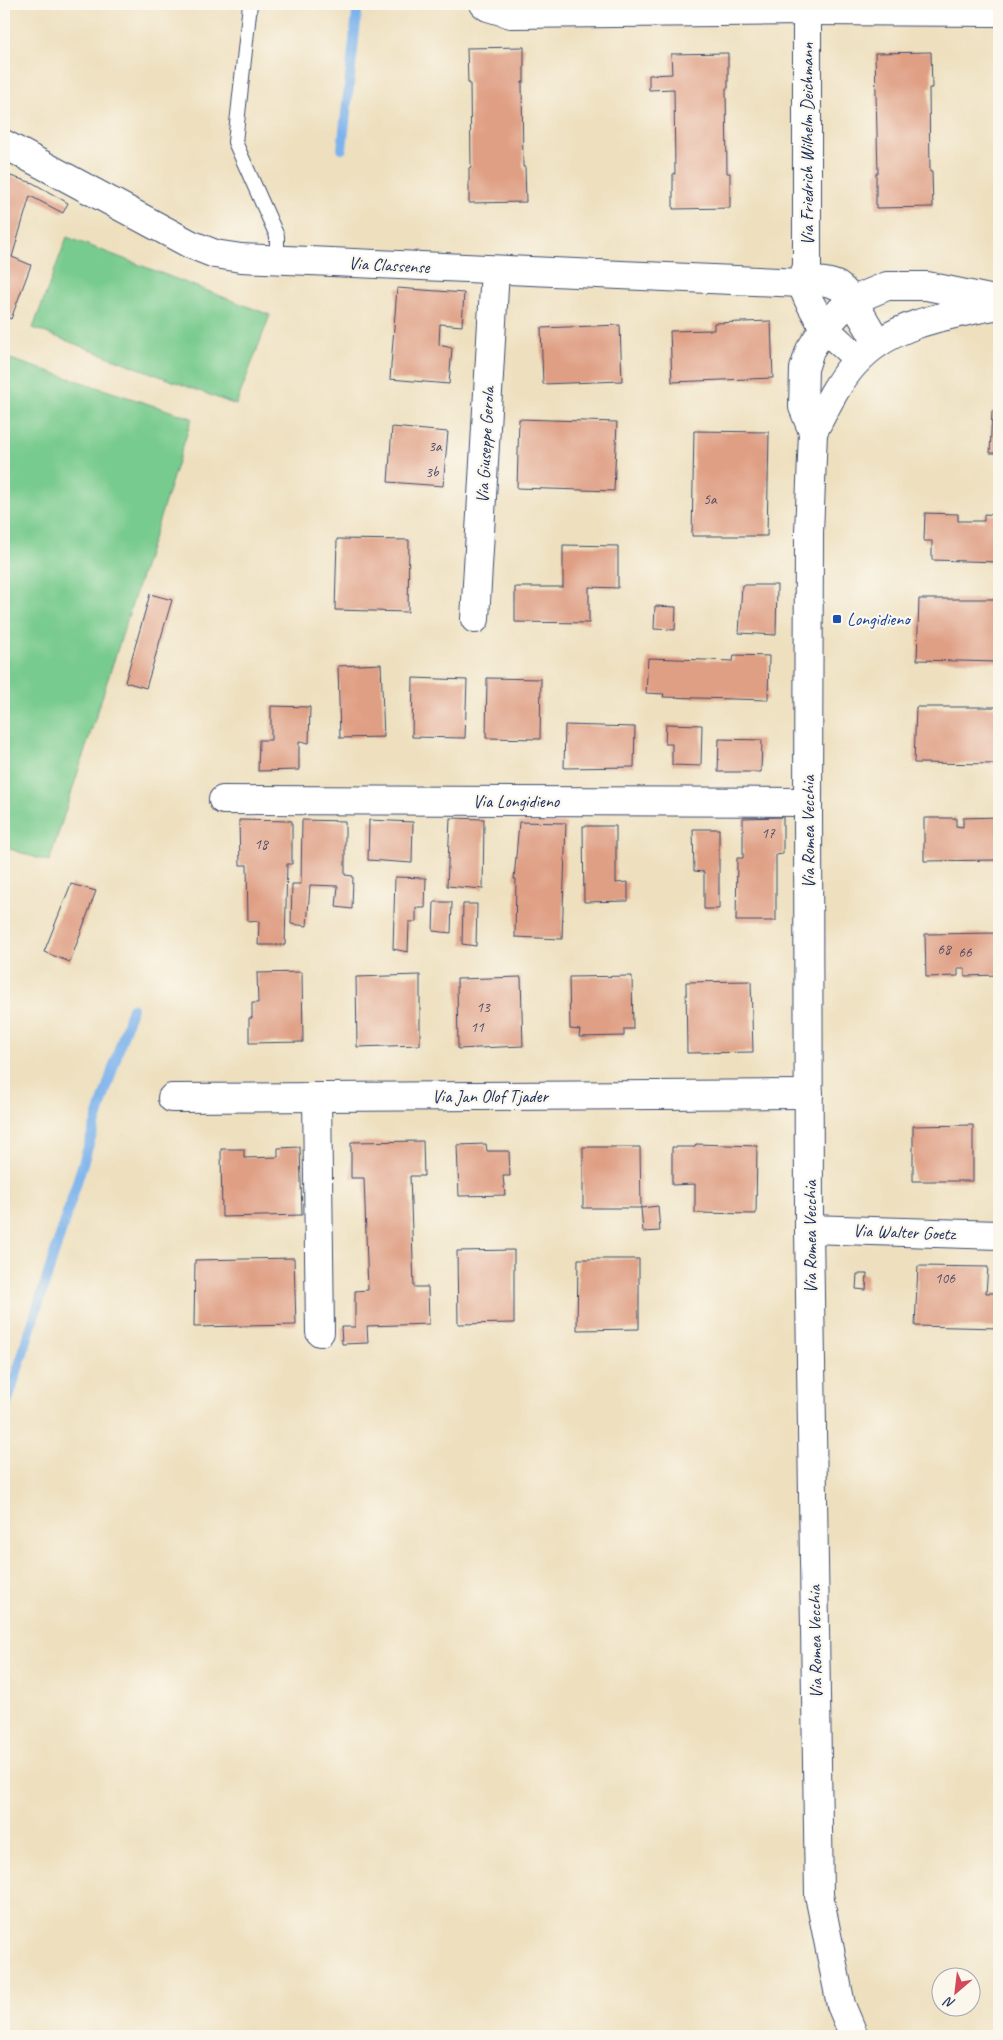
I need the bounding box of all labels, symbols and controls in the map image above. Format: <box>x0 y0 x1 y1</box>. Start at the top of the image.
street label: Via Friedrich Wilhelm Deichmann <box>796 42 818 245</box>
street label: Via Classense <box>348 252 431 278</box>
street label: Via Giuseppe Gerola <box>471 385 499 504</box>
house number: 3a <box>428 437 443 456</box>
house number: 3b <box>425 463 440 482</box>
house number: 5a <box>703 490 718 509</box>
place label: Longidieno <box>847 608 911 630</box>
marker: Longidieno <box>831 613 843 625</box>
street label: Via Romea Vecchia <box>797 774 819 889</box>
street label: Via Longidieno <box>473 790 561 812</box>
house number: 17 <box>761 824 776 843</box>
house number: 18 <box>254 835 269 854</box>
house number: 68 <box>937 940 952 959</box>
house number: 66 <box>958 943 973 962</box>
house number: 13 <box>476 998 491 1017</box>
house number: 11 <box>470 1018 485 1037</box>
street label: Via Jan Olof Tjader <box>432 1085 549 1107</box>
street label: Via Romea Vecchia <box>799 1179 821 1294</box>
street label: Via Walter Goetz <box>852 1219 958 1245</box>
house number: 106 <box>935 1269 956 1288</box>
street label: Via Romea Vecchia <box>803 1584 827 1699</box>
north arrow <box>930 1968 980 2018</box>
text: N <box>940 1992 958 2013</box>

